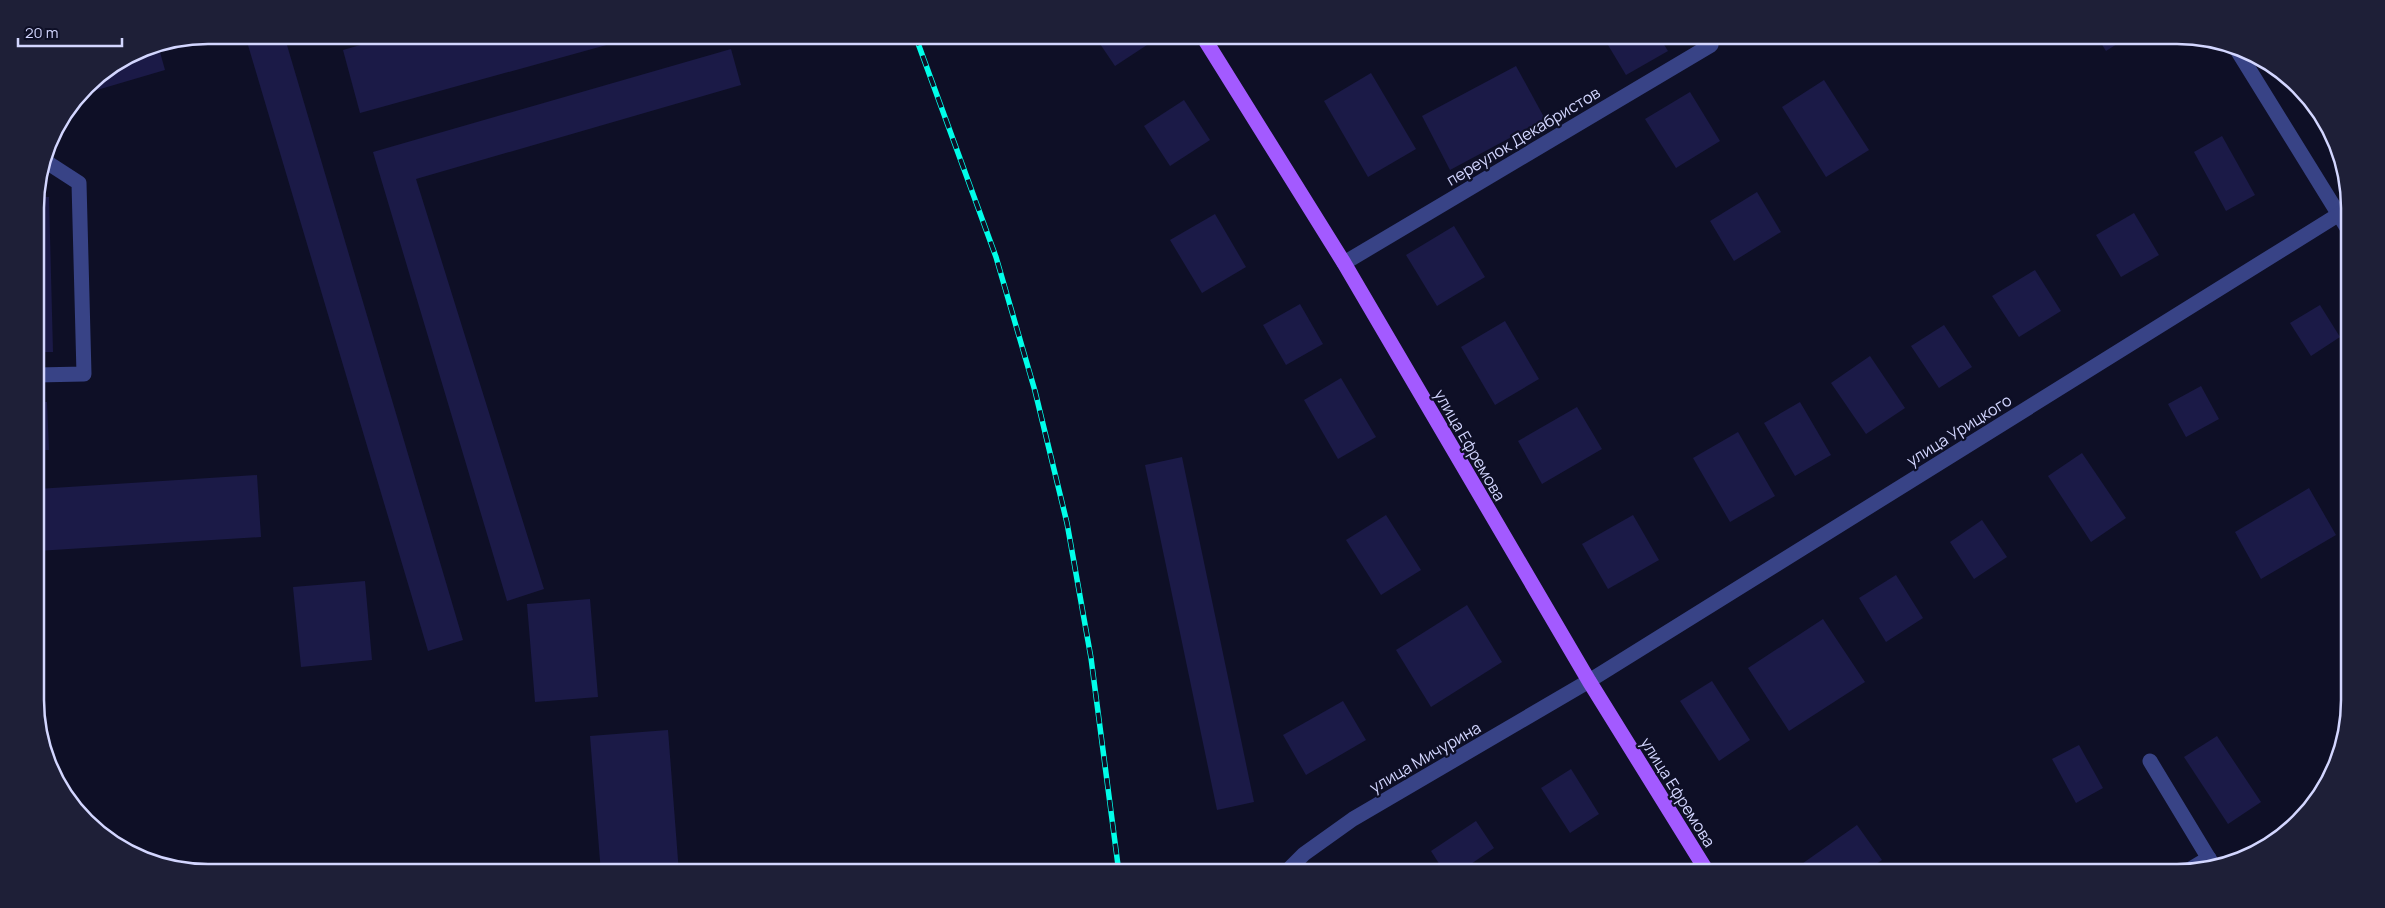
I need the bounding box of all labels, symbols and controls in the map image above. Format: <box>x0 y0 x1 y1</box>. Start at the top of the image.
scale bar <box>18 15 121 47</box>
text: 20 m <box>25 22 58 43</box>
street label: переулок Декабристов <box>1442 81 1604 191</box>
street label: улица Ефремова <box>1429 385 1511 505</box>
street label: улица Урицкого <box>1902 389 2016 471</box>
street label: улица Мичурина <box>1365 716 1485 798</box>
street label: улица Ефремова <box>1635 733 1721 851</box>

